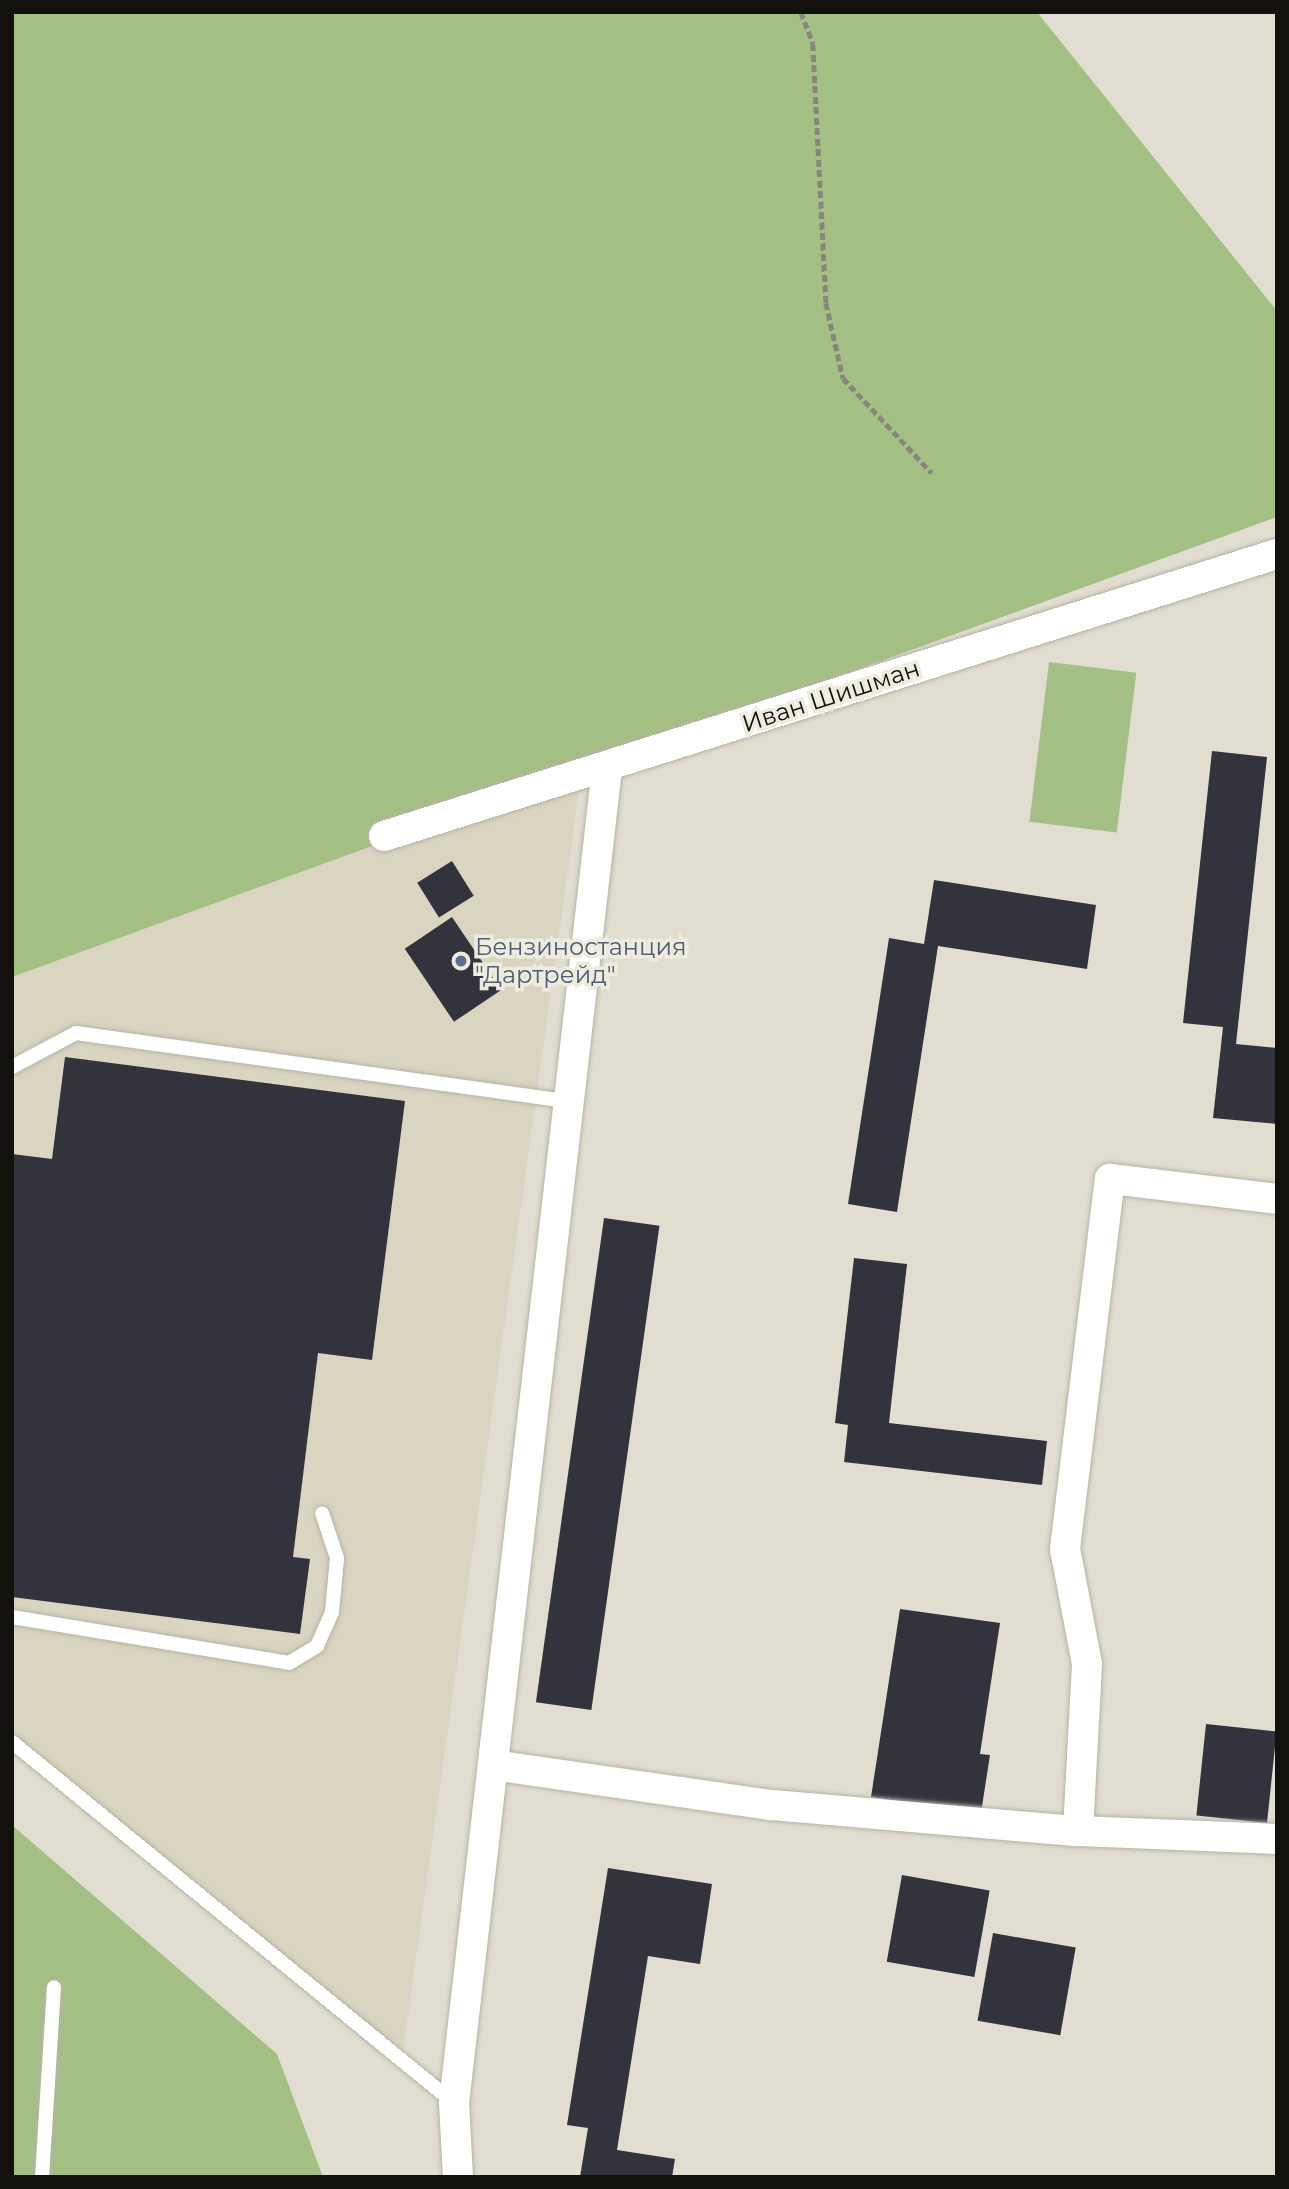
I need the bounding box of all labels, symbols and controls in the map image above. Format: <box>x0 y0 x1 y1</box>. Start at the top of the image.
street label: Иван Шишман <box>739 654 923 738</box>
place label: Бензиностанция "Дартрейд" <box>475 933 687 989</box>
marker: Бензиностанция "Дартрейд" <box>453 953 469 969</box>

